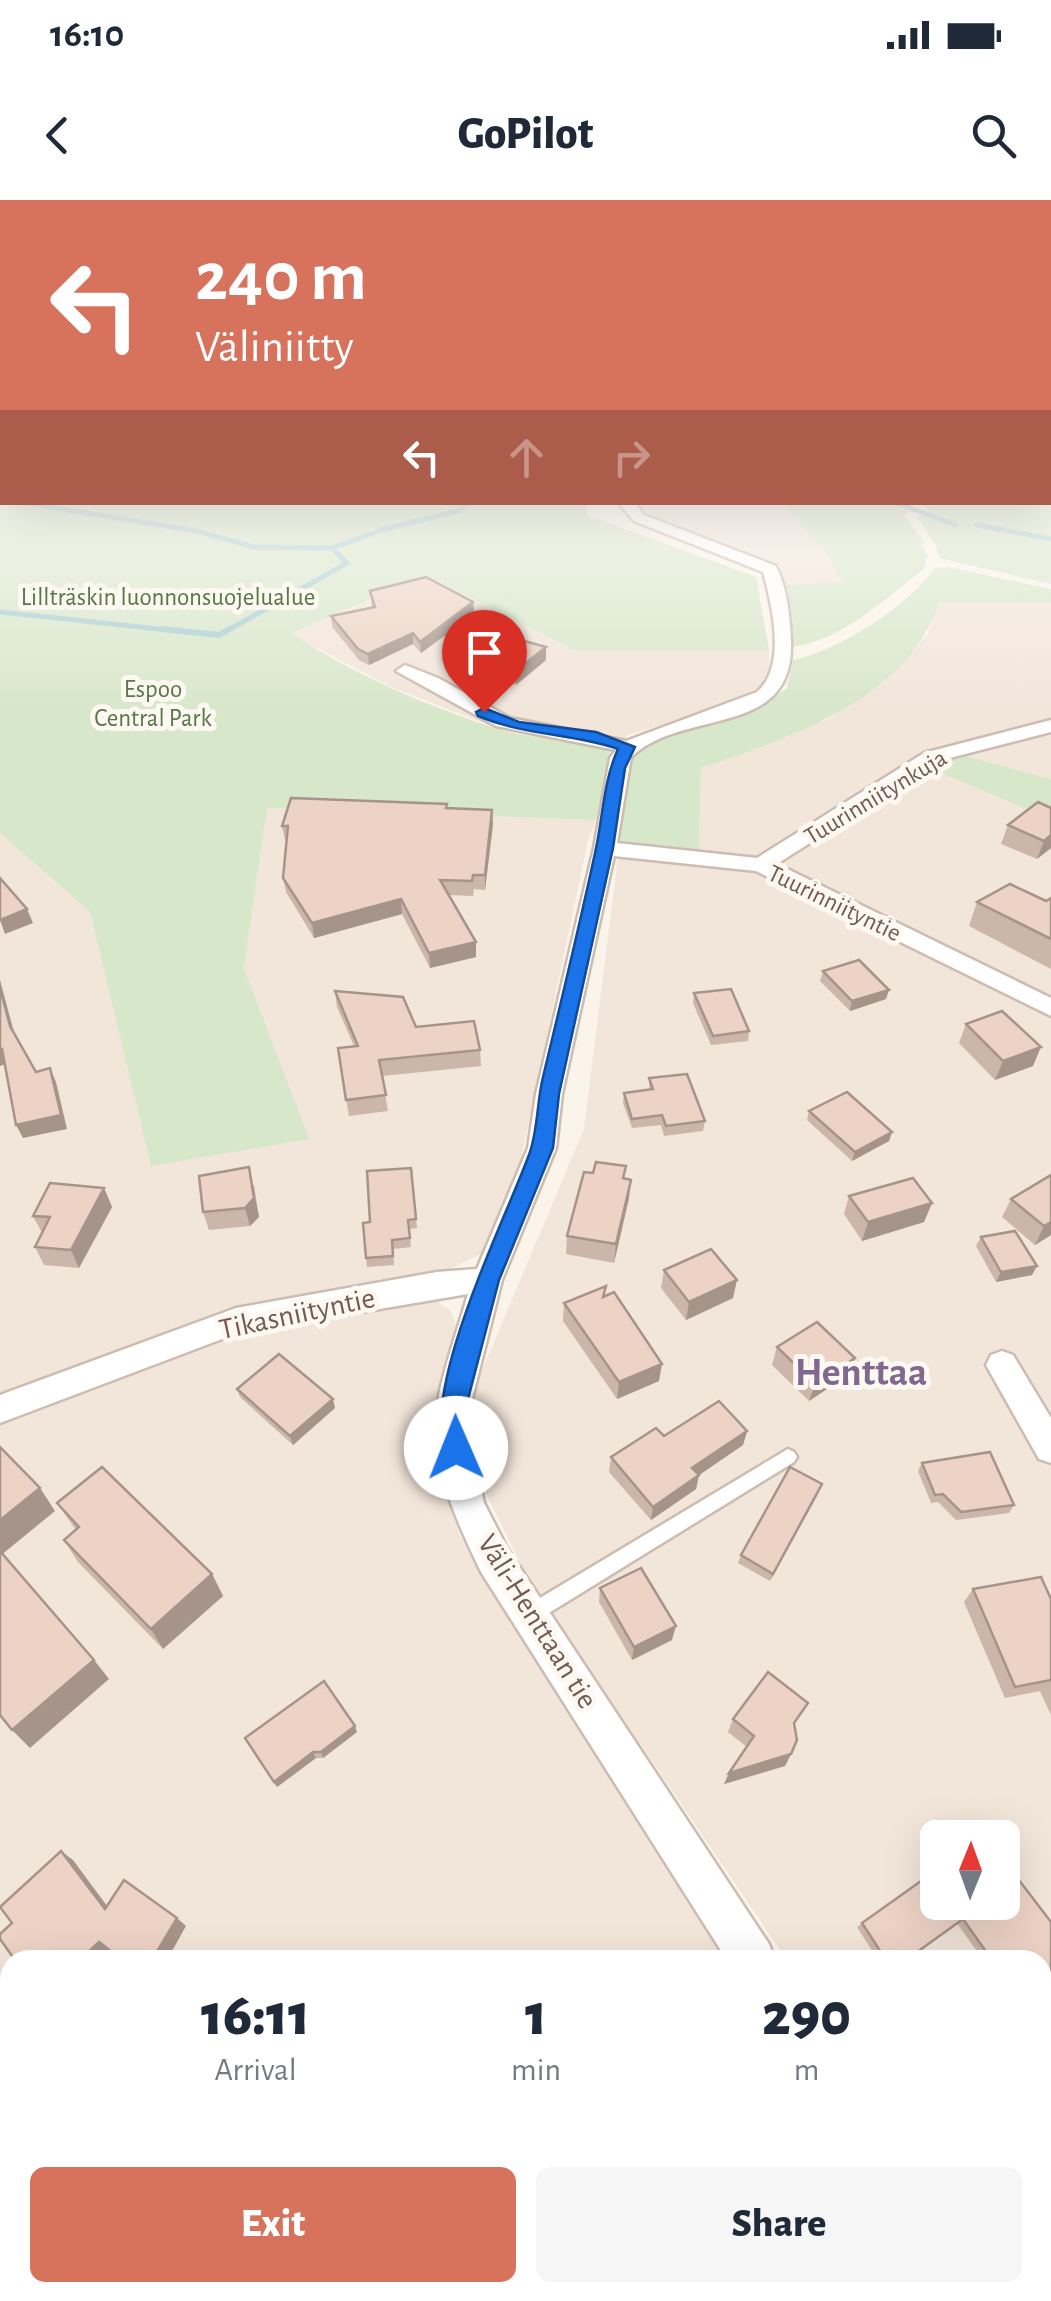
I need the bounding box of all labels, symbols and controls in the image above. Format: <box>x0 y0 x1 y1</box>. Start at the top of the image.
text: 16:10 <box>50 16 124 54</box>
icon: back <box>30 108 85 163</box>
icon: search <box>966 108 1021 163</box>
text: GoPilot <box>458 112 593 157</box>
icon: left <box>30 240 160 370</box>
text: 240 m <box>195 243 367 313</box>
text: Väliniitty <box>195 325 354 370</box>
icon: left <box>394 430 449 485</box>
icon: ahead <box>499 430 554 485</box>
icon: right <box>604 430 659 485</box>
park label: Lillträskin luonnonsuojelualue <box>21 585 315 610</box>
pin <box>442 610 527 713</box>
icon: arrive <box>457 625 512 680</box>
park label: Espoo Central Park <box>94 677 212 731</box>
street label: Tuurinniitynkuja <box>800 745 951 850</box>
street label: Tuurinniityntie <box>764 860 905 946</box>
street label: Tikasniityntie <box>217 1283 378 1345</box>
district label: Henttaa <box>795 1353 927 1393</box>
position arrow <box>404 1396 508 1500</box>
street label: Väli-Henttaan tie <box>472 1529 603 1714</box>
north arrow <box>920 1820 1020 1920</box>
map controls <box>920 1820 1020 1920</box>
text: 16:11 <box>201 1986 310 2046</box>
text: 1 <box>525 1986 547 2046</box>
text: 290 <box>762 1986 851 2046</box>
text: Arrival <box>214 2054 297 2086</box>
text: min <box>511 2054 561 2086</box>
text: m <box>794 2054 819 2086</box>
button: Exit <box>30 2167 516 2282</box>
button: Share <box>536 2167 1022 2282</box>

